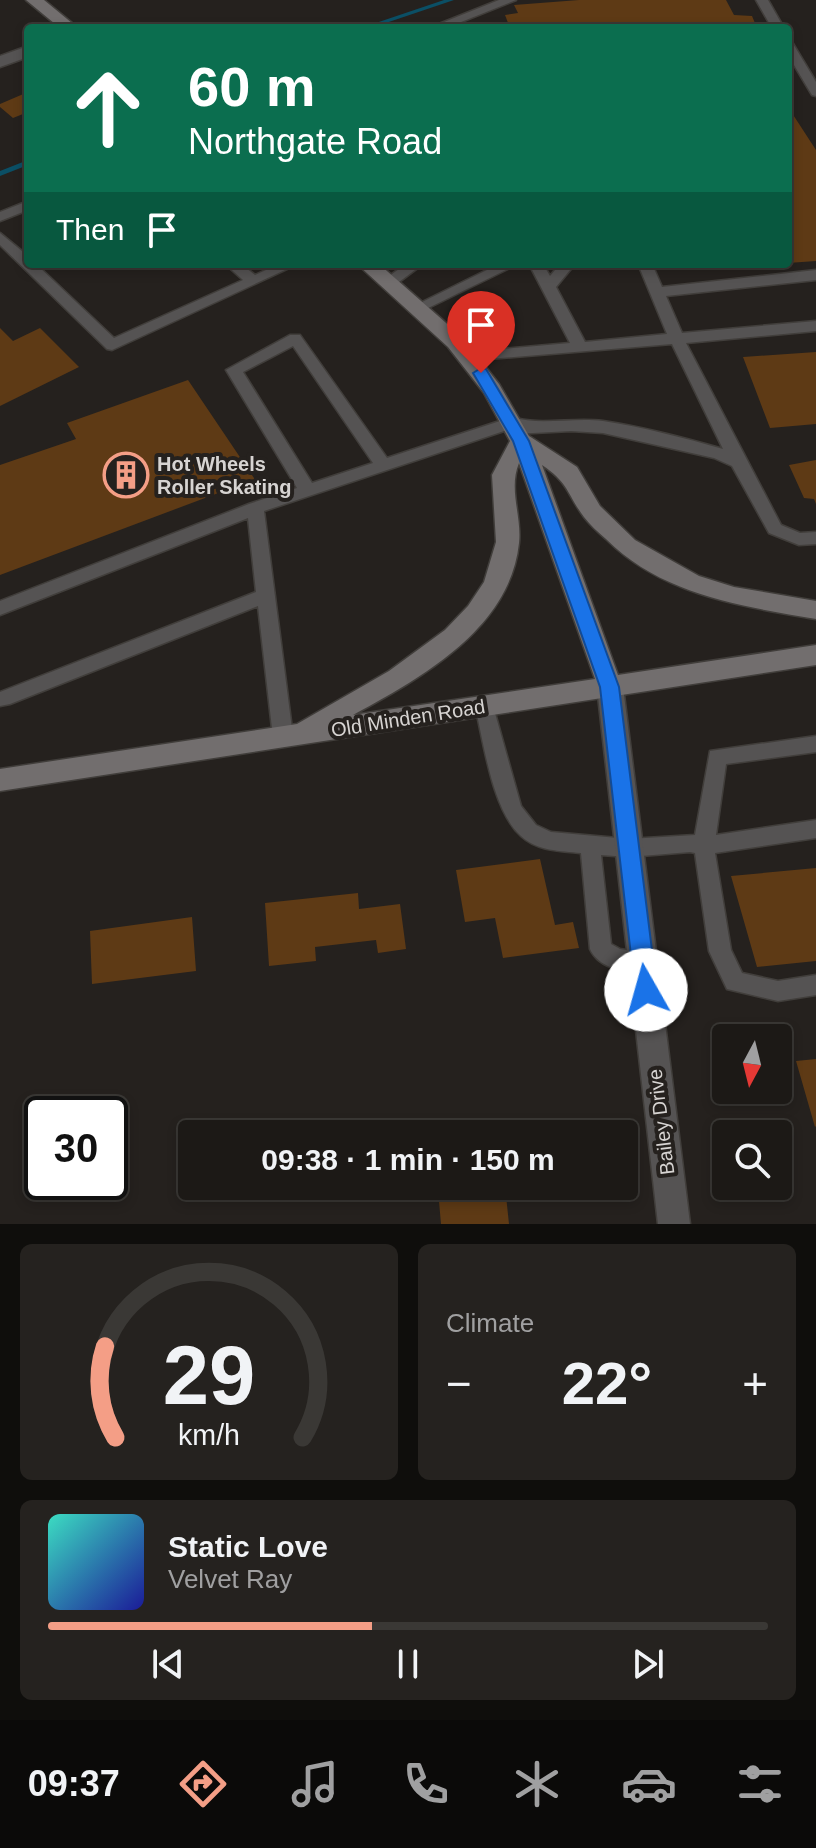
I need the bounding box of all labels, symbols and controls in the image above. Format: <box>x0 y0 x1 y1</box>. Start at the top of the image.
text: 60 m <box>188 55 316 118</box>
icon: ahead <box>56 56 160 160</box>
text: Northgate Road <box>188 121 442 162</box>
icon: arrive <box>140 208 184 252</box>
text: Then <box>56 213 124 246</box>
pin <box>447 291 515 373</box>
icon: arrive <box>459 303 503 347</box>
building icon: Hot Wheels Roller Skating <box>102 451 150 499</box>
place label: Hot Wheels Roller Skating <box>157 453 291 498</box>
street label: Old Minden Road <box>329 695 487 741</box>
position arrow <box>604 948 688 1032</box>
north arrow <box>712 1024 792 1104</box>
map controls <box>712 1024 792 1200</box>
street label: Bailey Drive <box>644 1068 678 1176</box>
speed limit sign: 30 <box>24 1096 128 1200</box>
button: search <box>712 1120 792 1200</box>
text: 09:38 · 1 min · 150 m <box>261 1143 555 1176</box>
text: Climate <box>446 1308 534 1338</box>
text: 29 <box>163 1329 255 1422</box>
text: 22° <box>562 1350 652 1417</box>
text: − <box>446 1359 472 1408</box>
text: + <box>742 1359 768 1408</box>
text: km/h <box>178 1419 240 1451</box>
text: Static Love <box>168 1530 328 1563</box>
text: Velvet Ray <box>168 1564 292 1594</box>
icon: previous <box>146 1642 190 1686</box>
icon: pause <box>386 1642 430 1686</box>
icon: next <box>626 1642 670 1686</box>
icon: directions <box>175 1756 231 1812</box>
icon: music <box>287 1756 343 1812</box>
icon: phone <box>398 1756 454 1812</box>
icon: climate <box>509 1756 565 1812</box>
icon: car <box>621 1756 677 1812</box>
icon: filters <box>732 1756 788 1812</box>
text: 09:37 <box>28 1763 120 1804</box>

